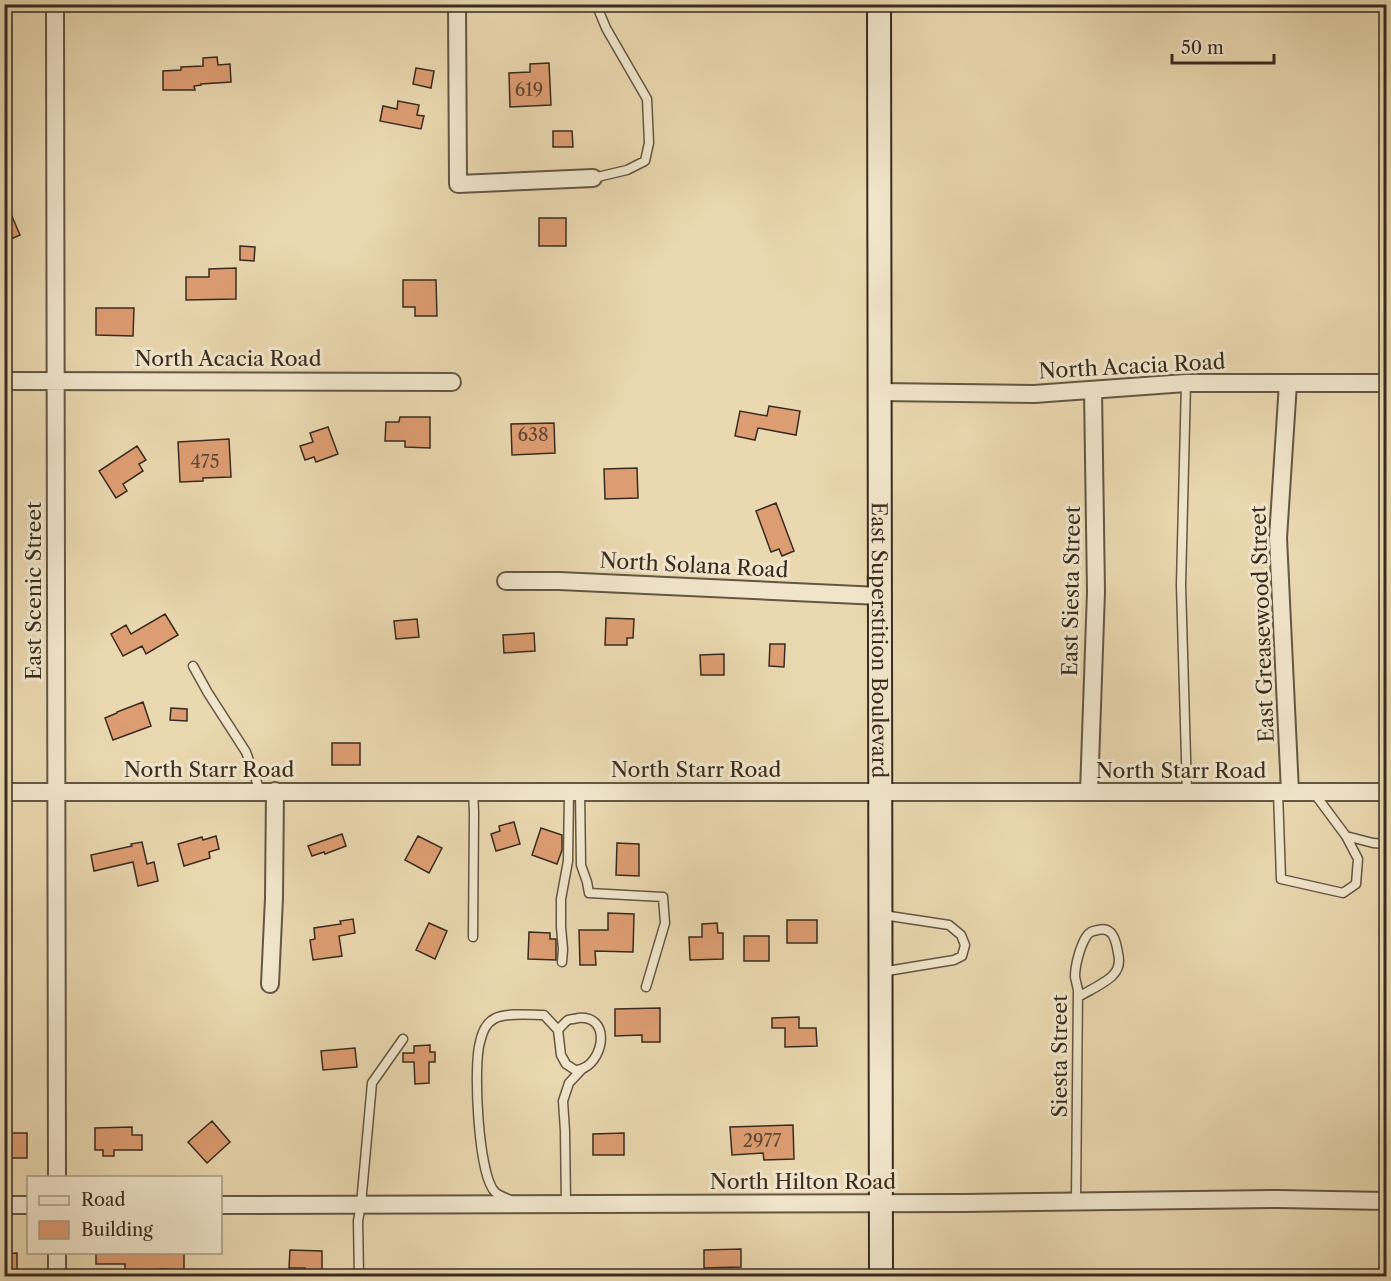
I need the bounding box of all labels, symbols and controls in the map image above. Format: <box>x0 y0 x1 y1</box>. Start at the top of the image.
scale bar <box>1172 27 1274 65</box>
text: 50 m <box>1181 37 1224 59</box>
house number: 619 <box>515 79 543 101</box>
street label: North Acacia Road <box>135 346 322 371</box>
street label: North Acacia Road <box>1038 349 1226 383</box>
house number: 638 <box>517 424 549 446</box>
house number: 475 <box>190 451 220 473</box>
street label: East Scenic Street <box>21 501 46 680</box>
street label: East Superstition Boulevard <box>867 502 893 778</box>
street label: East Siesta Street <box>1057 505 1085 677</box>
street label: East Greasewood Street <box>1245 505 1279 743</box>
street label: North Solana Road <box>599 548 789 582</box>
street label: North Starr Road <box>124 757 294 782</box>
street label: North Starr Road <box>611 757 781 782</box>
street label: North Starr Road <box>1096 758 1266 783</box>
street label: Siesta Street <box>1047 994 1072 1118</box>
house number: 2977 <box>743 1130 781 1152</box>
street label: North Hilton Road <box>710 1169 896 1194</box>
legend <box>27 1176 222 1254</box>
text: Road <box>81 1189 126 1211</box>
text: Building <box>81 1219 153 1241</box>

